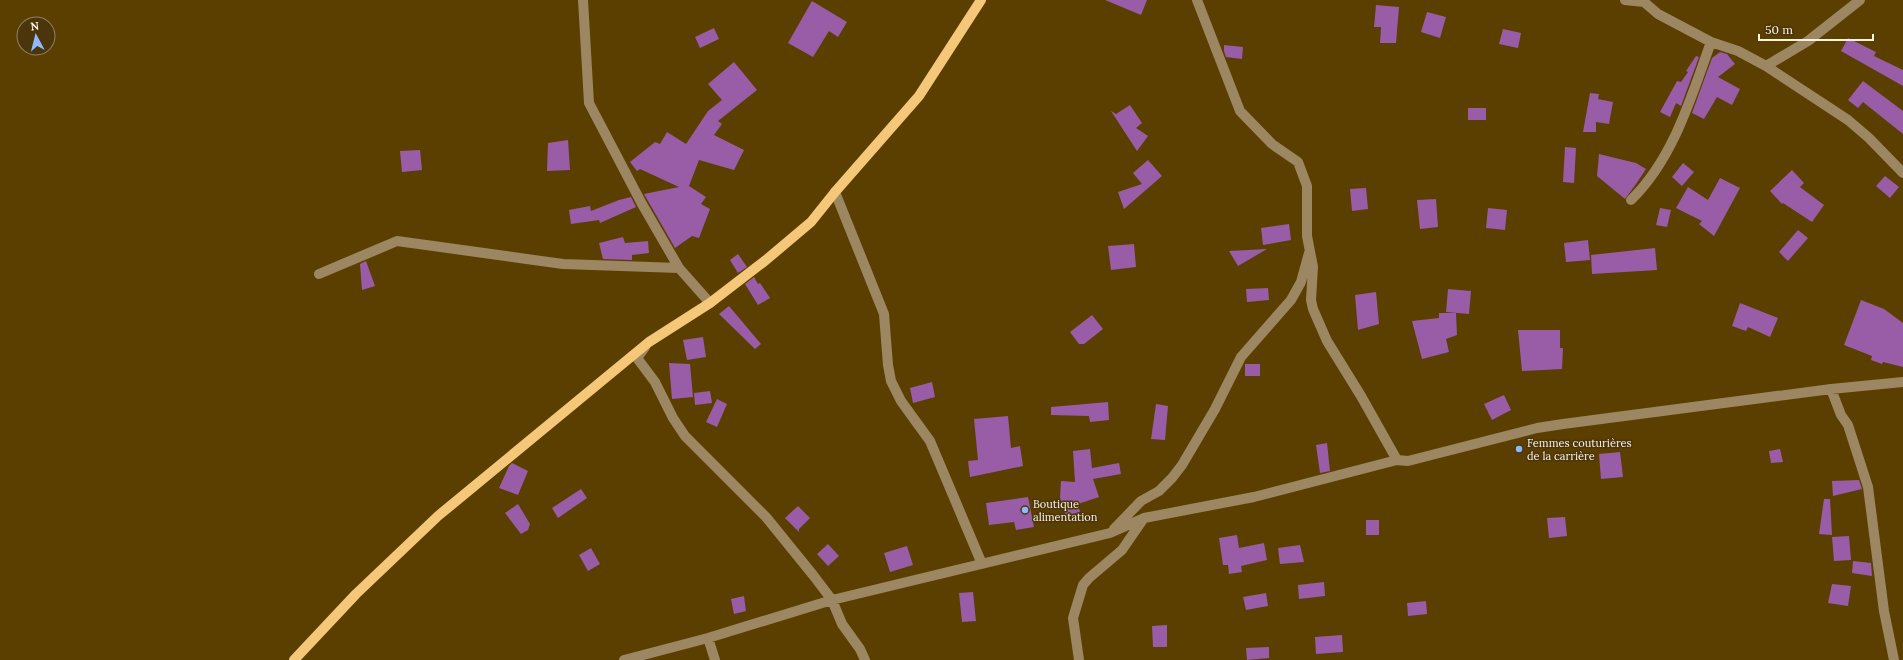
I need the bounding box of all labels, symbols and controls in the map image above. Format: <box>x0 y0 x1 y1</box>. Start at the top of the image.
north arrow <box>16 16 56 56</box>
scale bar <box>1759 16 1873 42</box>
text: N <box>30 19 40 34</box>
text: 50 m <box>1765 22 1793 37</box>
place label: Femmes couturières de la carrière <box>1527 436 1632 463</box>
marker: Femmes couturières de la carrière <box>1514 444 1524 454</box>
place label: Boutique alimentation <box>1033 497 1098 524</box>
marker: Boutique alimentation <box>1020 505 1030 515</box>

